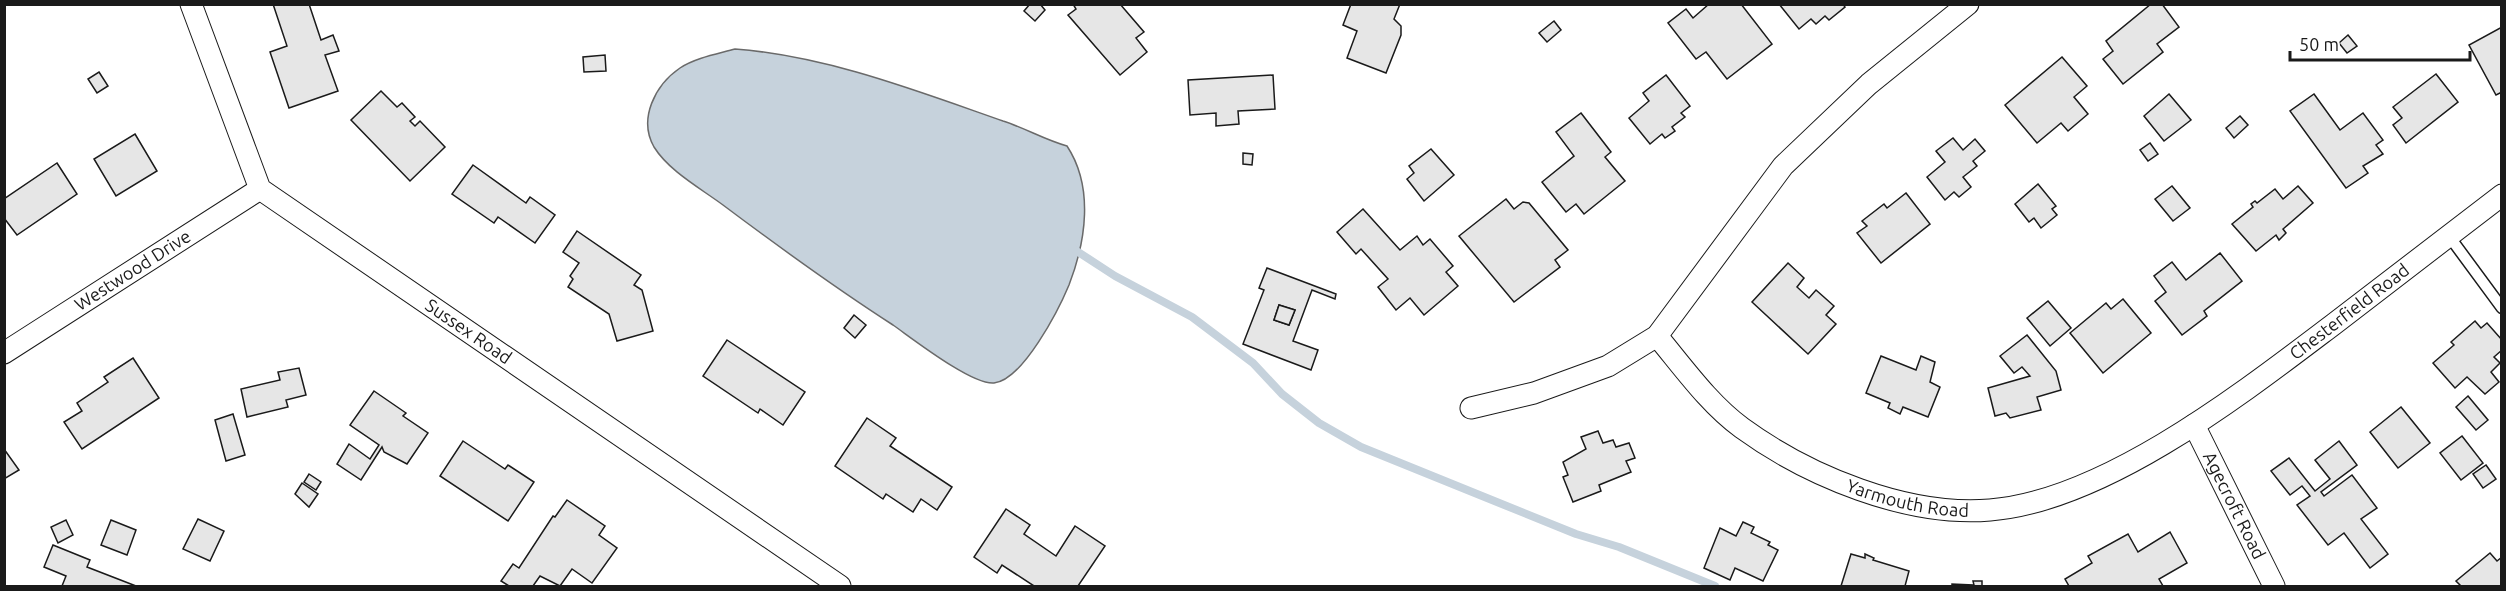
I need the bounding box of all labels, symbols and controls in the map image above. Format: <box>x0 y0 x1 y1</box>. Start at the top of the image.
scale bar <box>2290 24 2470 62</box>
text: 50 m <box>2299 34 2339 54</box>
street label: Westwood Drive <box>71 225 194 314</box>
street label: Chesterfield Road <box>2285 259 2412 363</box>
street label: Sussex Road <box>422 294 516 367</box>
street label: Agecroft Road <box>2200 448 2270 562</box>
street label: Yarmouth Road <box>1844 475 1969 520</box>

